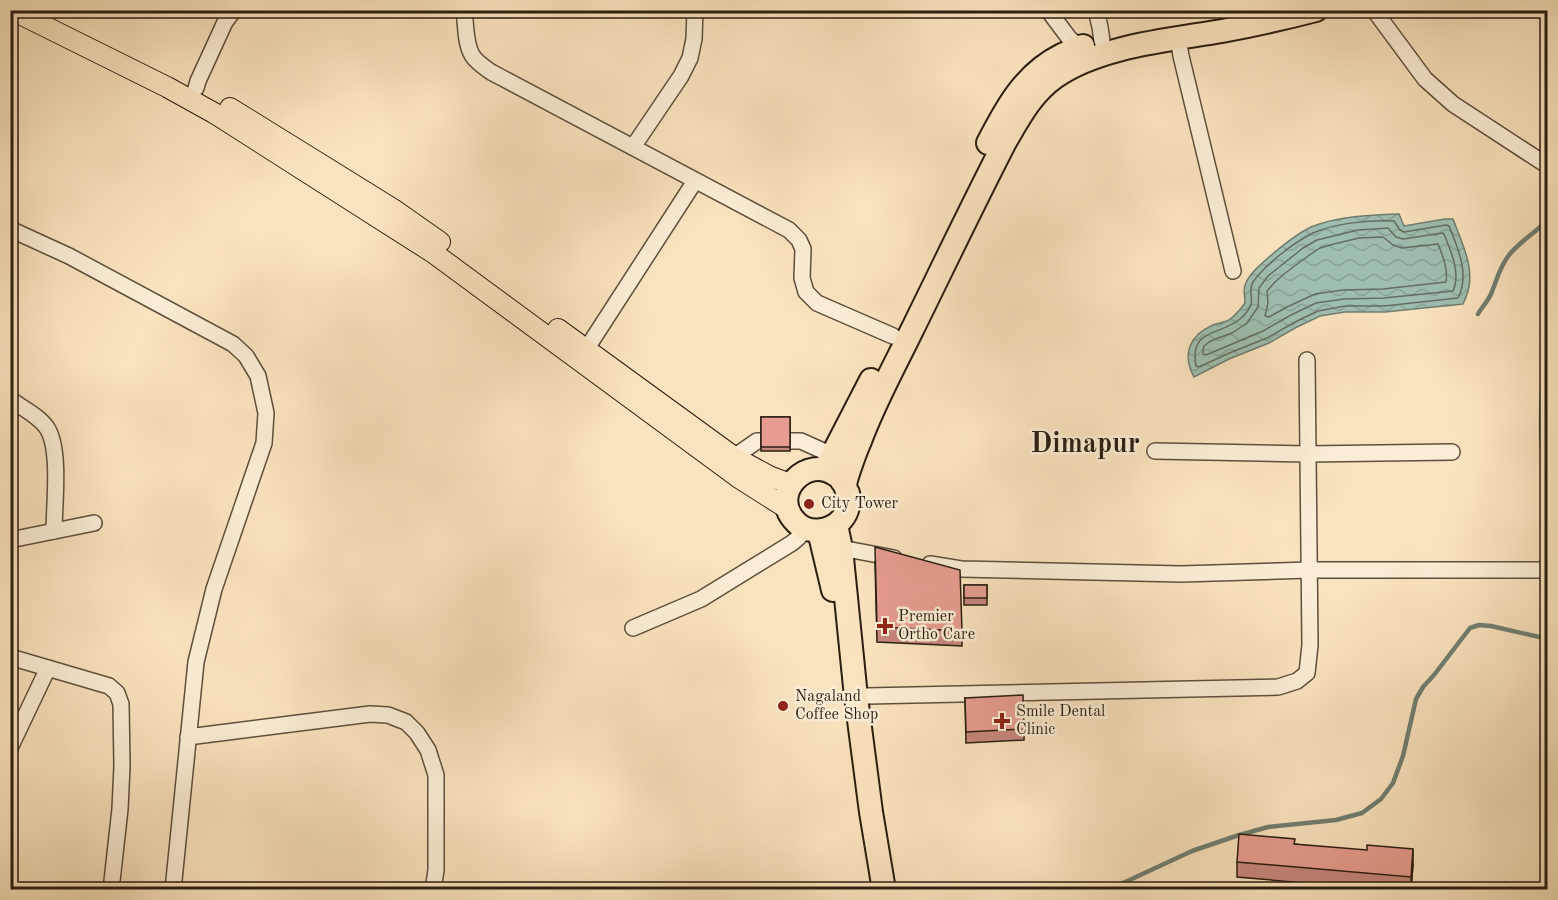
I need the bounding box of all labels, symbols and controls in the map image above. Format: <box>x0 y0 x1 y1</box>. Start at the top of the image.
district label: Dimapur <box>1030 431 1140 459</box>
place label: City Tower <box>821 496 899 512</box>
marker: City Tower <box>802 497 816 511</box>
place label: Premier Ortho Care <box>898 609 975 643</box>
marker: Premier Ortho Care <box>876 617 894 635</box>
place label: Nagaland Coffee Shop <box>795 689 878 723</box>
marker: Nagaland Coffee Shop <box>776 699 790 713</box>
place label: Smile Dental Clinic <box>1016 704 1105 738</box>
marker: Smile Dental Clinic <box>993 712 1011 730</box>

